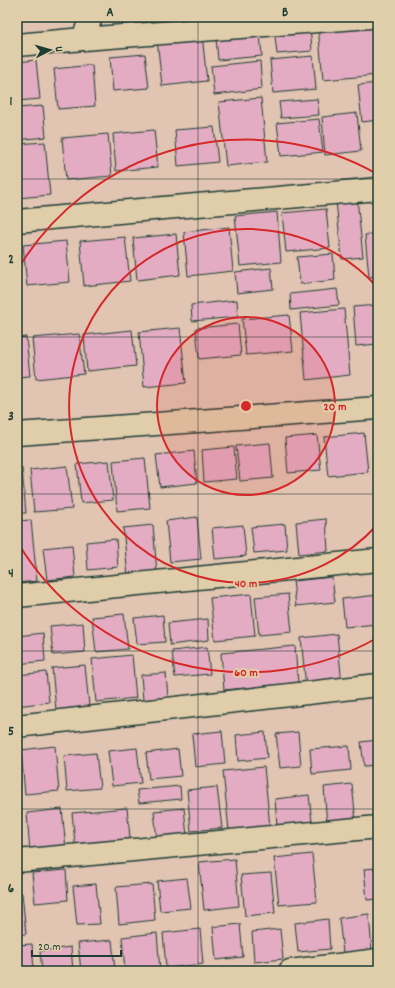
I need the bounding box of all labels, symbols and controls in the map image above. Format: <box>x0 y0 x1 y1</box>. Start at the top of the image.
text: A <box>106 4 114 23</box>
text: B <box>282 4 288 23</box>
north arrow <box>30 30 70 70</box>
text: U <box>50 46 66 53</box>
text: 1 <box>10 93 13 112</box>
text: 2 <box>8 251 14 270</box>
centre of rings <box>239 399 253 413</box>
text: 20 m <box>324 399 346 416</box>
text: 3 <box>8 408 14 427</box>
text: 4 <box>8 565 14 584</box>
text: 40 m <box>235 576 257 593</box>
text: 60 m <box>234 665 258 682</box>
text: 5 <box>8 723 14 742</box>
text: 6 <box>8 880 15 899</box>
scale bar <box>32 932 121 958</box>
text: 20 m <box>38 939 61 956</box>

